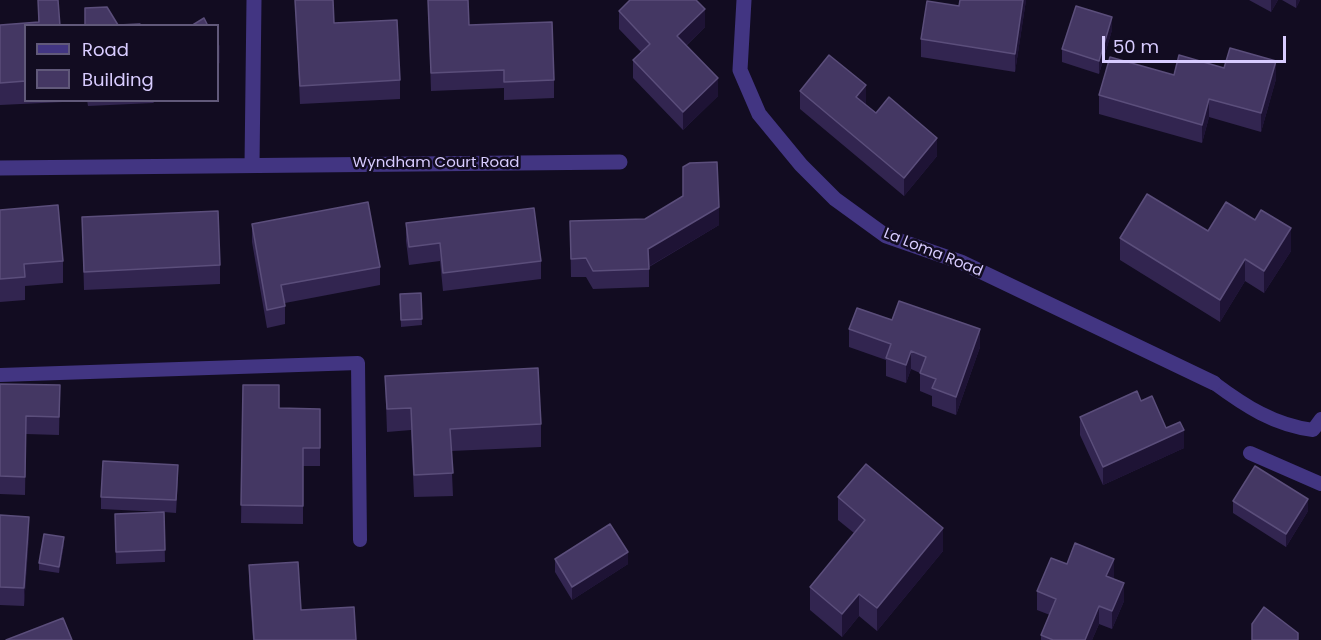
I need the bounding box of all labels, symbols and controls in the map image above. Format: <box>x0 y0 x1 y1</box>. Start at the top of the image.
legend <box>24 24 219 102</box>
scale bar <box>1105 24 1290 62</box>
text: 50 m <box>1113 34 1159 59</box>
text: Road <box>82 37 129 62</box>
text: Building <box>82 67 154 92</box>
street label: Wyndham Court Road <box>353 154 519 172</box>
street label: La Loma Road <box>881 225 985 281</box>

